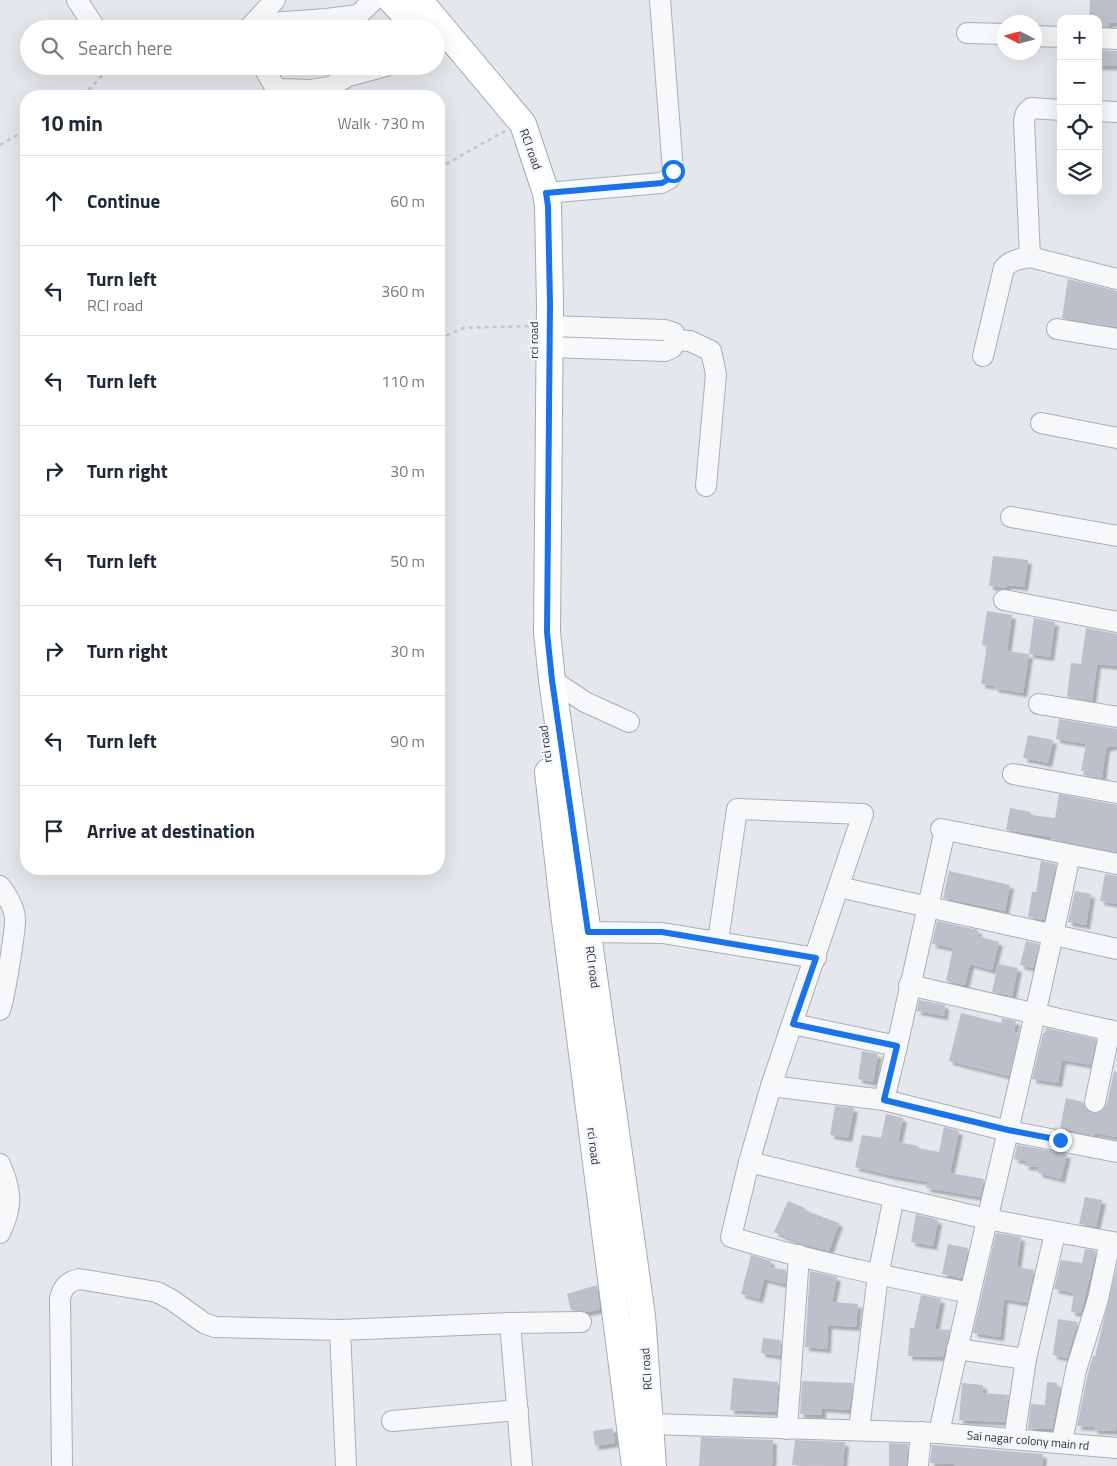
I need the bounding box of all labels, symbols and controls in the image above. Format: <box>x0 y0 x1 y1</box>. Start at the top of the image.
north arrow <box>997 15 1042 60</box>
map controls <box>1057 15 1102 195</box>
button: + <box>1057 15 1102 60</box>
search box <box>20 20 445 75</box>
text: Search here <box>78 33 172 62</box>
icon: search <box>38 34 66 62</box>
button: − <box>1057 60 1102 105</box>
button: locate <box>1057 105 1102 150</box>
text: 10 min <box>40 107 103 139</box>
text: Walk · 730 m <box>337 111 425 135</box>
street label: RCI road <box>515 126 547 172</box>
button: layers <box>1057 150 1102 195</box>
route start <box>662 160 685 183</box>
text: Continue <box>87 186 160 215</box>
icon: ahead <box>40 187 68 215</box>
text: 60 m <box>390 189 425 213</box>
text: Turn left <box>87 264 157 293</box>
icon: left <box>40 277 68 305</box>
text: 360 m <box>381 279 425 303</box>
text: RCI road <box>87 293 143 317</box>
street label: rci road <box>524 321 543 359</box>
text: Turn left <box>87 366 157 395</box>
icon: left <box>40 367 68 395</box>
text: 110 m <box>381 369 425 393</box>
text: Turn right <box>87 456 168 485</box>
icon: right <box>40 457 68 485</box>
text: 30 m <box>390 459 425 483</box>
text: Turn left <box>87 546 157 575</box>
icon: left <box>40 547 68 575</box>
text: 50 m <box>390 549 425 573</box>
text: Turn right <box>87 636 168 665</box>
icon: right <box>40 637 68 665</box>
text: 30 m <box>390 639 425 663</box>
street label: rci road <box>533 724 557 764</box>
text: Turn left <box>87 726 157 755</box>
icon: left <box>40 727 68 755</box>
text: 90 m <box>390 729 425 753</box>
text: Arrive at destination <box>87 816 255 845</box>
icon: arrive <box>40 817 68 845</box>
street label: RCI road <box>581 945 605 989</box>
street label: rci road <box>582 1126 606 1166</box>
route end <box>1049 1129 1072 1152</box>
street label: RCI road <box>635 1347 657 1391</box>
street label: Sai nagar colony main rd <box>966 1425 1090 1455</box>

